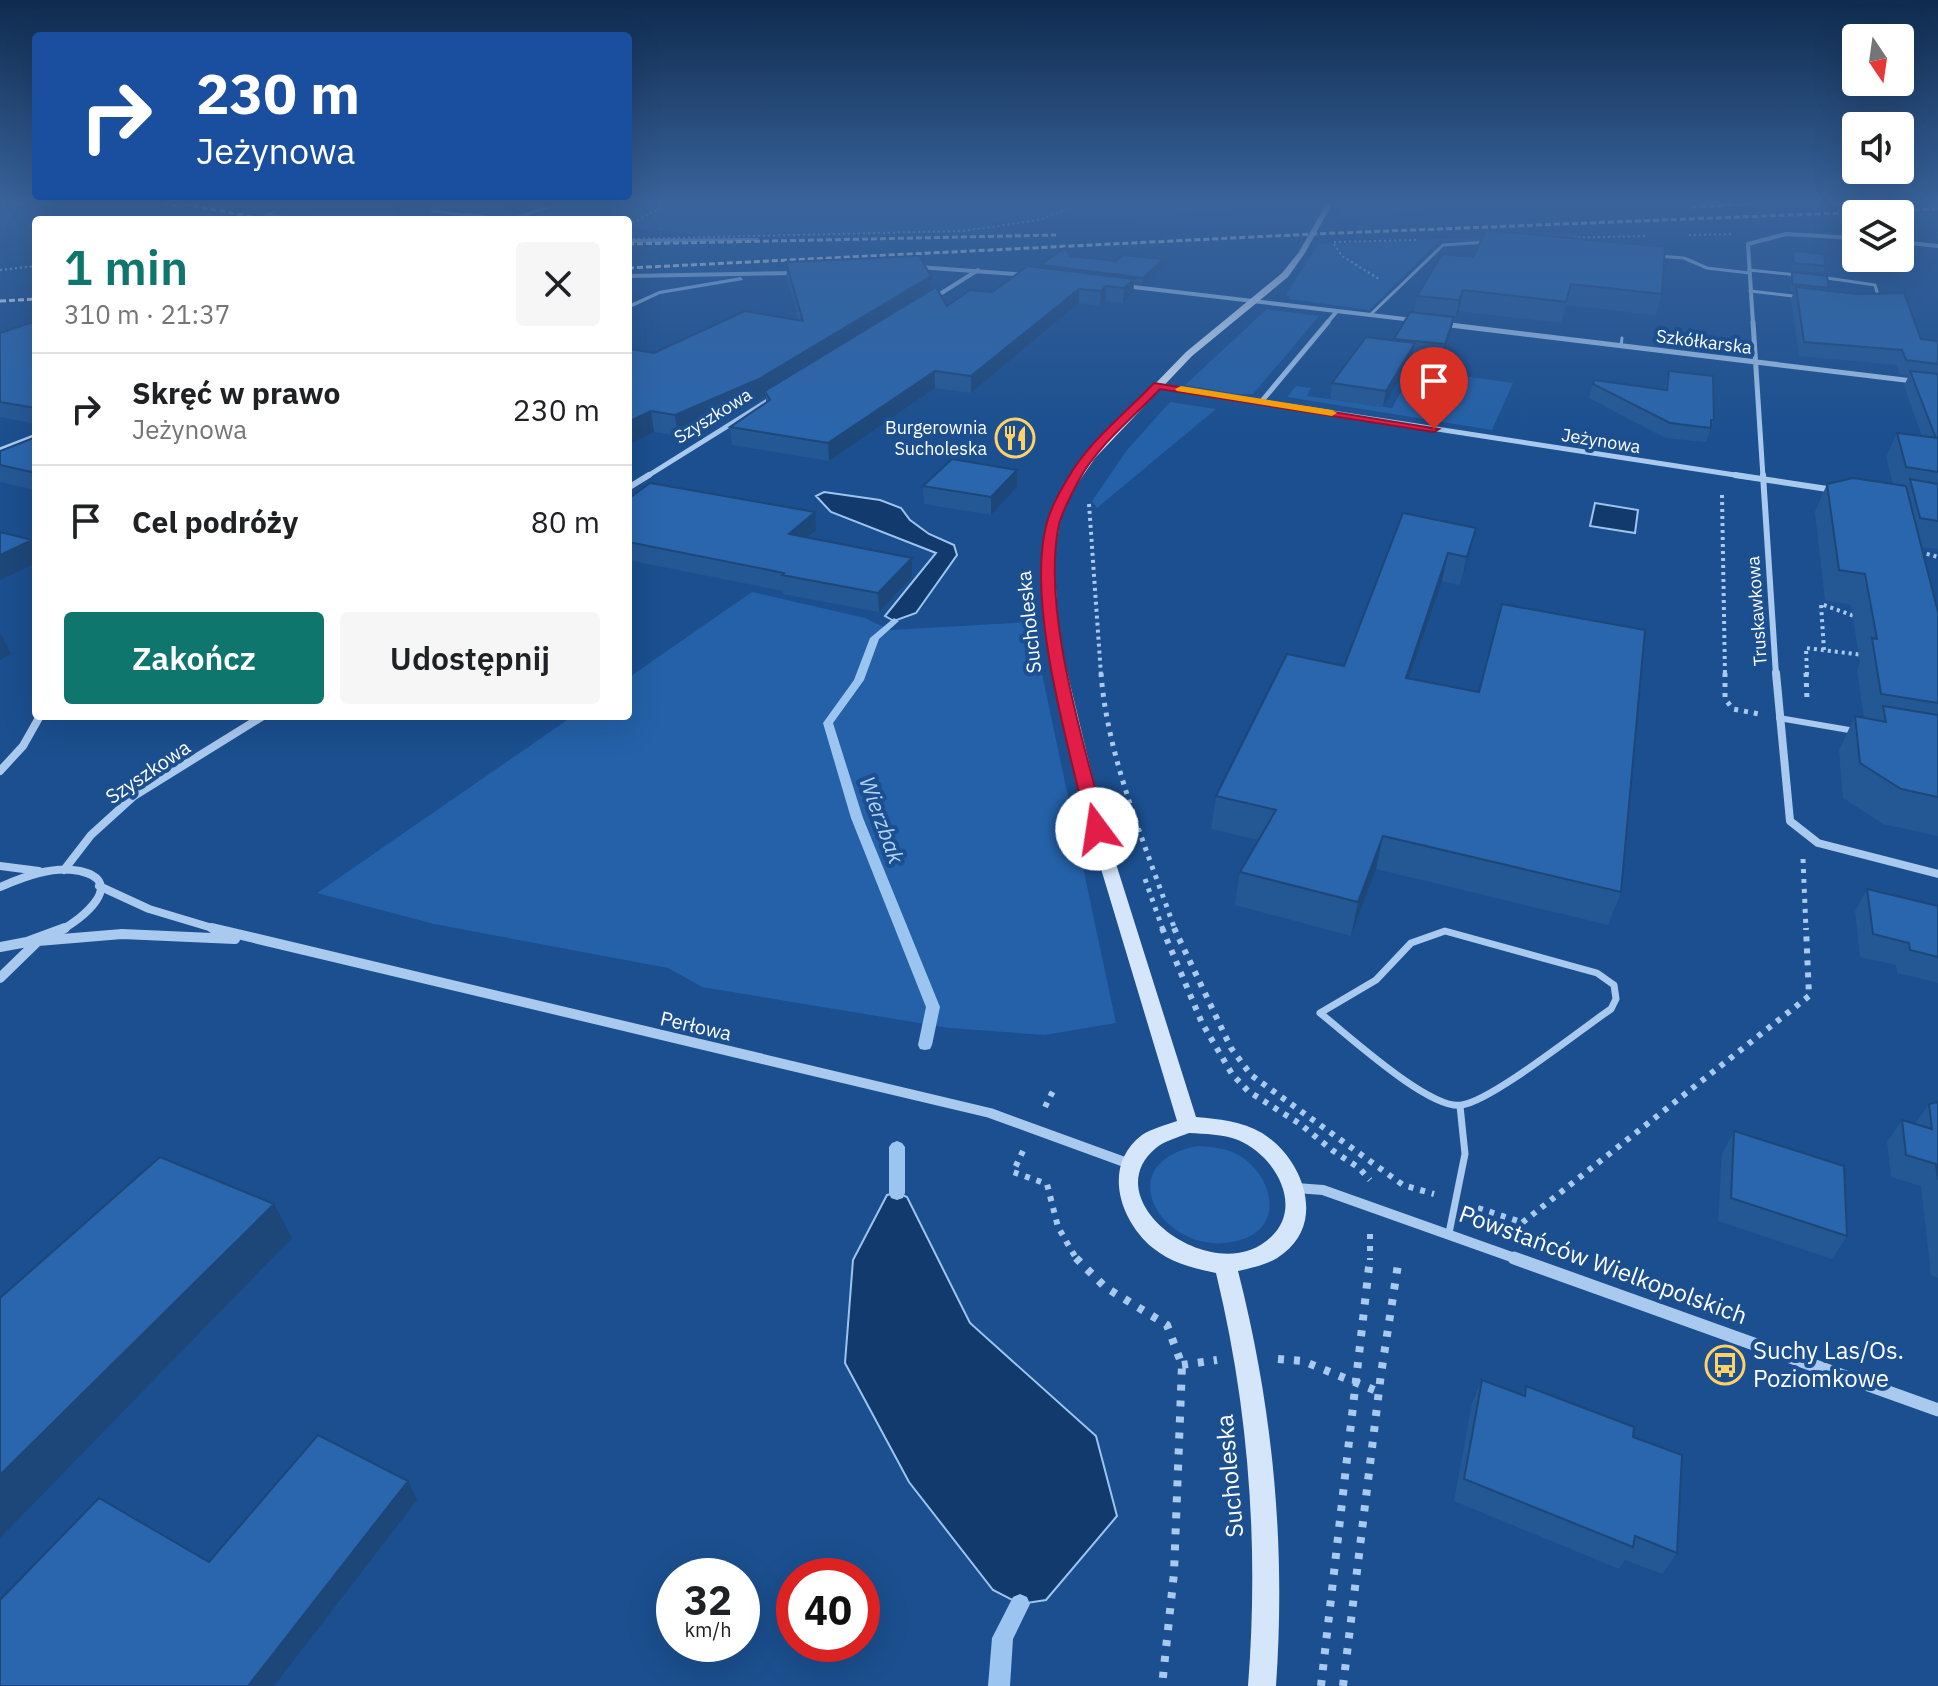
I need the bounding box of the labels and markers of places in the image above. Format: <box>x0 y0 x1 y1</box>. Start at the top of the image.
pin <box>1400 347 1468 429</box>
place label: Burgerownia Sucholeska <box>885 416 987 460</box>
restaurant icon: Burgerownia Sucholeska <box>994 417 1036 459</box>
place label: Suchy Las/Os. Poziomkowe <box>1753 1334 1904 1394</box>
bus stop icon: Suchy Las/Os. Poziomkowe <box>1704 1344 1746 1386</box>

